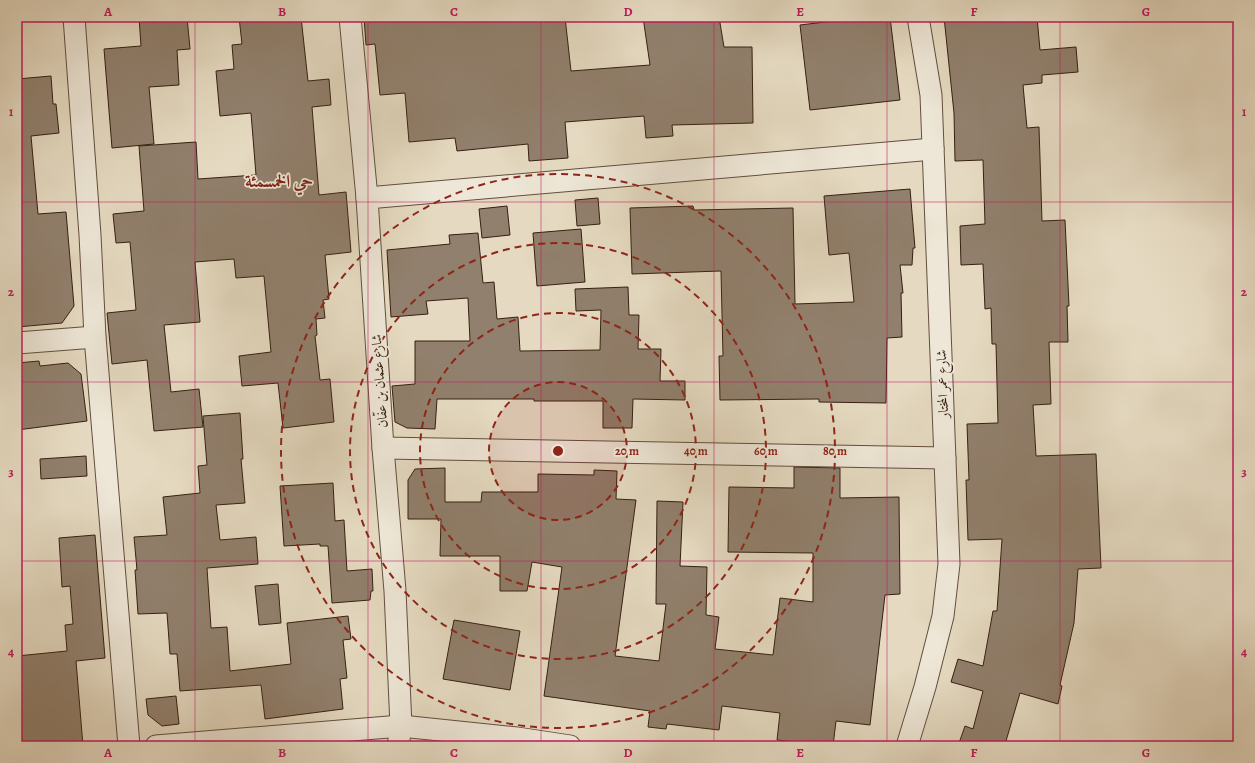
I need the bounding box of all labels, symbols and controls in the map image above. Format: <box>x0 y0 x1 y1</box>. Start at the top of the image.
text: A <box>103 3 113 20</box>
text: B <box>278 3 286 20</box>
text: C <box>450 3 458 20</box>
text: D <box>623 3 633 20</box>
text: E <box>796 3 804 20</box>
text: F <box>971 3 978 20</box>
text: G <box>1142 3 1150 20</box>
text: 1 <box>9 103 14 120</box>
text: 1 <box>1242 103 1247 120</box>
district label: حي الخمسمئة <box>245 169 313 196</box>
text: 2 <box>8 283 15 300</box>
text: 2 <box>1241 283 1248 300</box>
street label: شارع عثمان بن عفّان <box>366 333 394 429</box>
street label: شارع عمر المختار <box>932 349 955 421</box>
text: 20 m <box>615 443 639 459</box>
text: 40 m <box>684 443 708 459</box>
text: 60 m <box>754 443 778 459</box>
text: 80 m <box>823 443 847 459</box>
centre of rings <box>551 444 565 458</box>
text: 3 <box>8 463 14 480</box>
text: 3 <box>1241 463 1247 480</box>
text: 4 <box>8 643 14 660</box>
text: 4 <box>1241 643 1247 660</box>
text: A <box>103 744 113 761</box>
text: B <box>278 744 286 761</box>
text: C <box>450 744 458 761</box>
text: D <box>623 744 633 761</box>
text: E <box>796 744 804 761</box>
text: F <box>971 744 978 761</box>
text: G <box>1142 744 1150 761</box>

